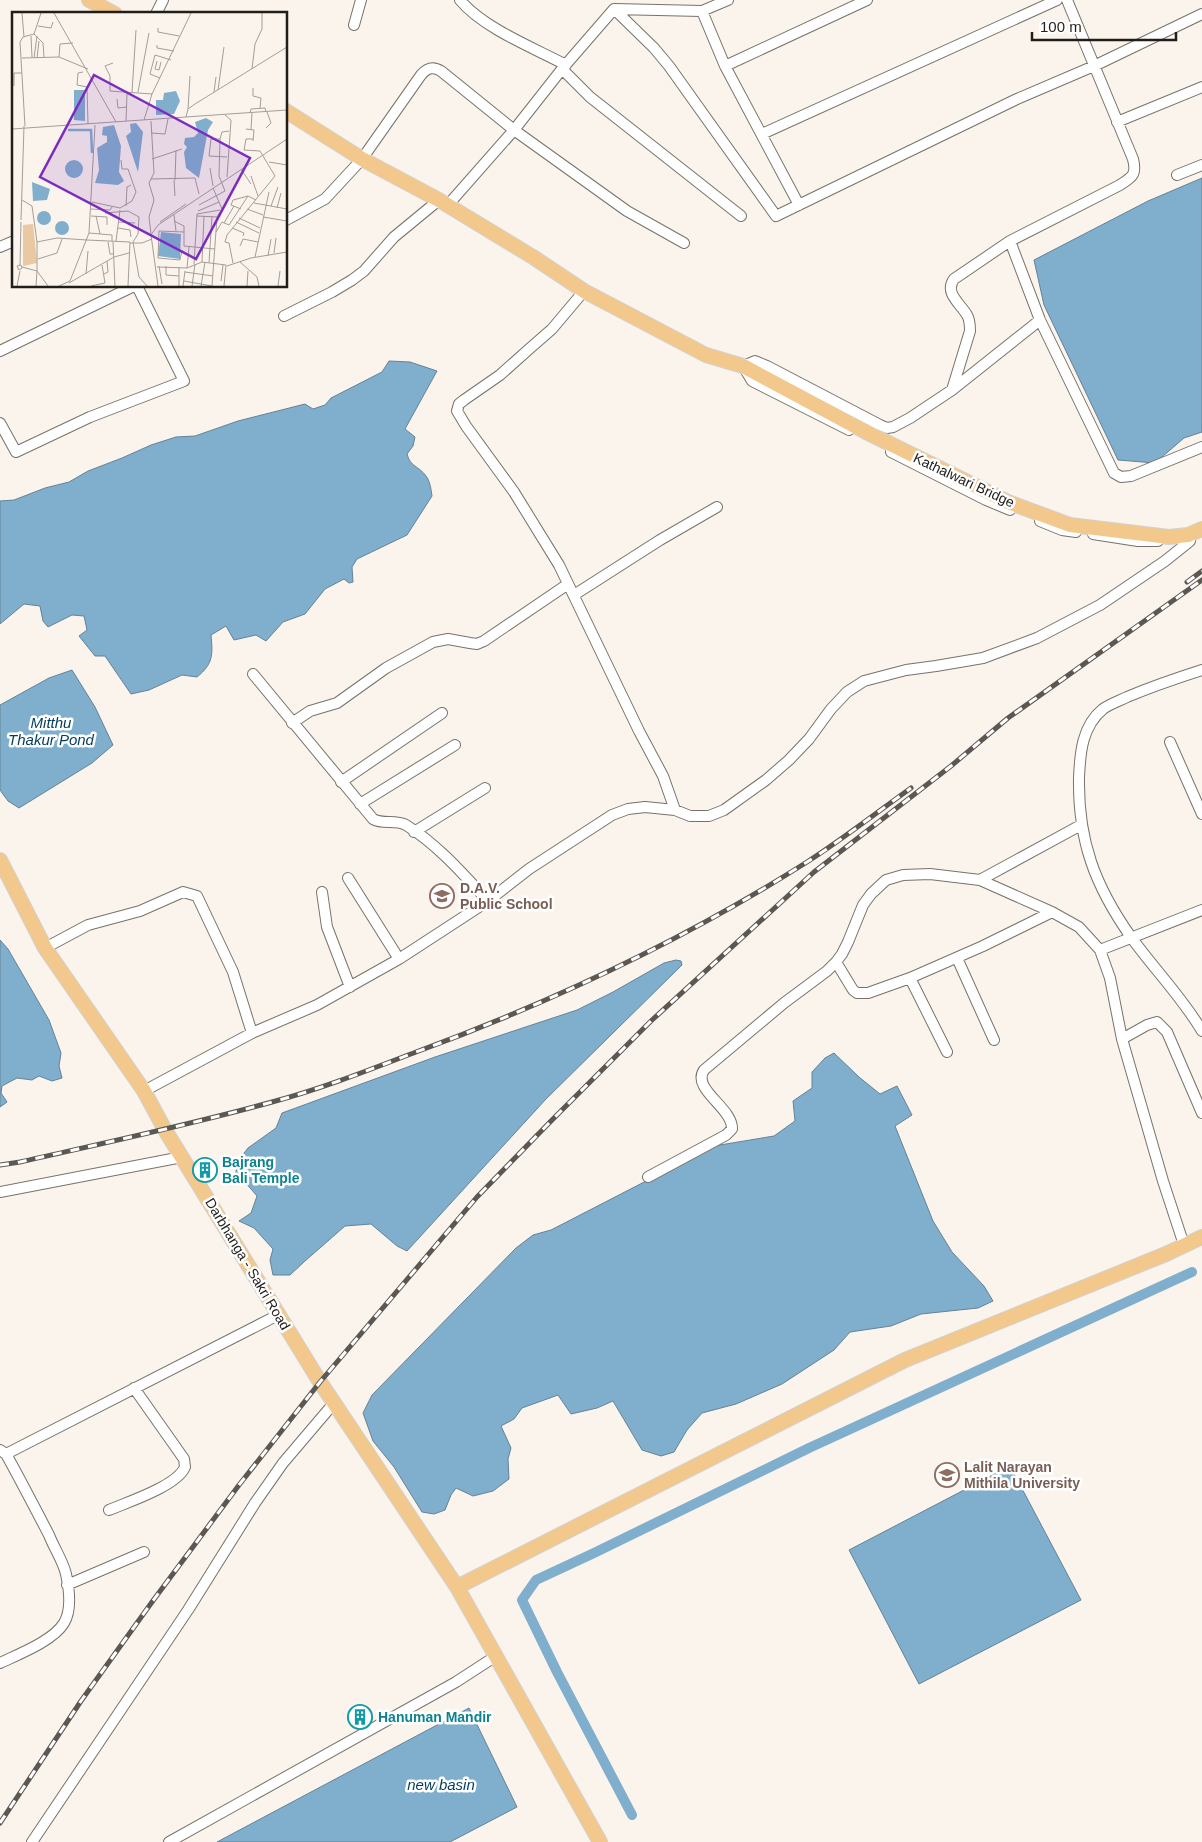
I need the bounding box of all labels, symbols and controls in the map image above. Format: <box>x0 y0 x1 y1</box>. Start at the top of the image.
scale bar <box>1032 10 1176 42</box>
inset map <box>12 12 288 288</box>
text: 100 m <box>1040 18 1082 35</box>
street label: Kathalwari Bridge <box>911 450 1017 511</box>
water label: Mitthu Thakur Pond <box>8 714 95 748</box>
place label: D.A.V. Public School <box>460 880 553 912</box>
school or university icon: D.A.V. Public School <box>429 883 455 909</box>
place label: Bajrang Bali Temple <box>222 1154 300 1186</box>
building icon: Bajrang Bali Temple <box>192 1157 218 1183</box>
street label: Darbhanga - Sakri Road <box>202 1195 294 1333</box>
place label: Lalit Narayan Mithila University <box>964 1459 1080 1491</box>
school or university icon: Lalit Narayan Mithila University <box>934 1462 960 1488</box>
building icon: Hanuman Mandir <box>347 1704 373 1730</box>
place label: Hanuman Mandir <box>378 1709 492 1725</box>
water label: new basin <box>407 1776 475 1793</box>

